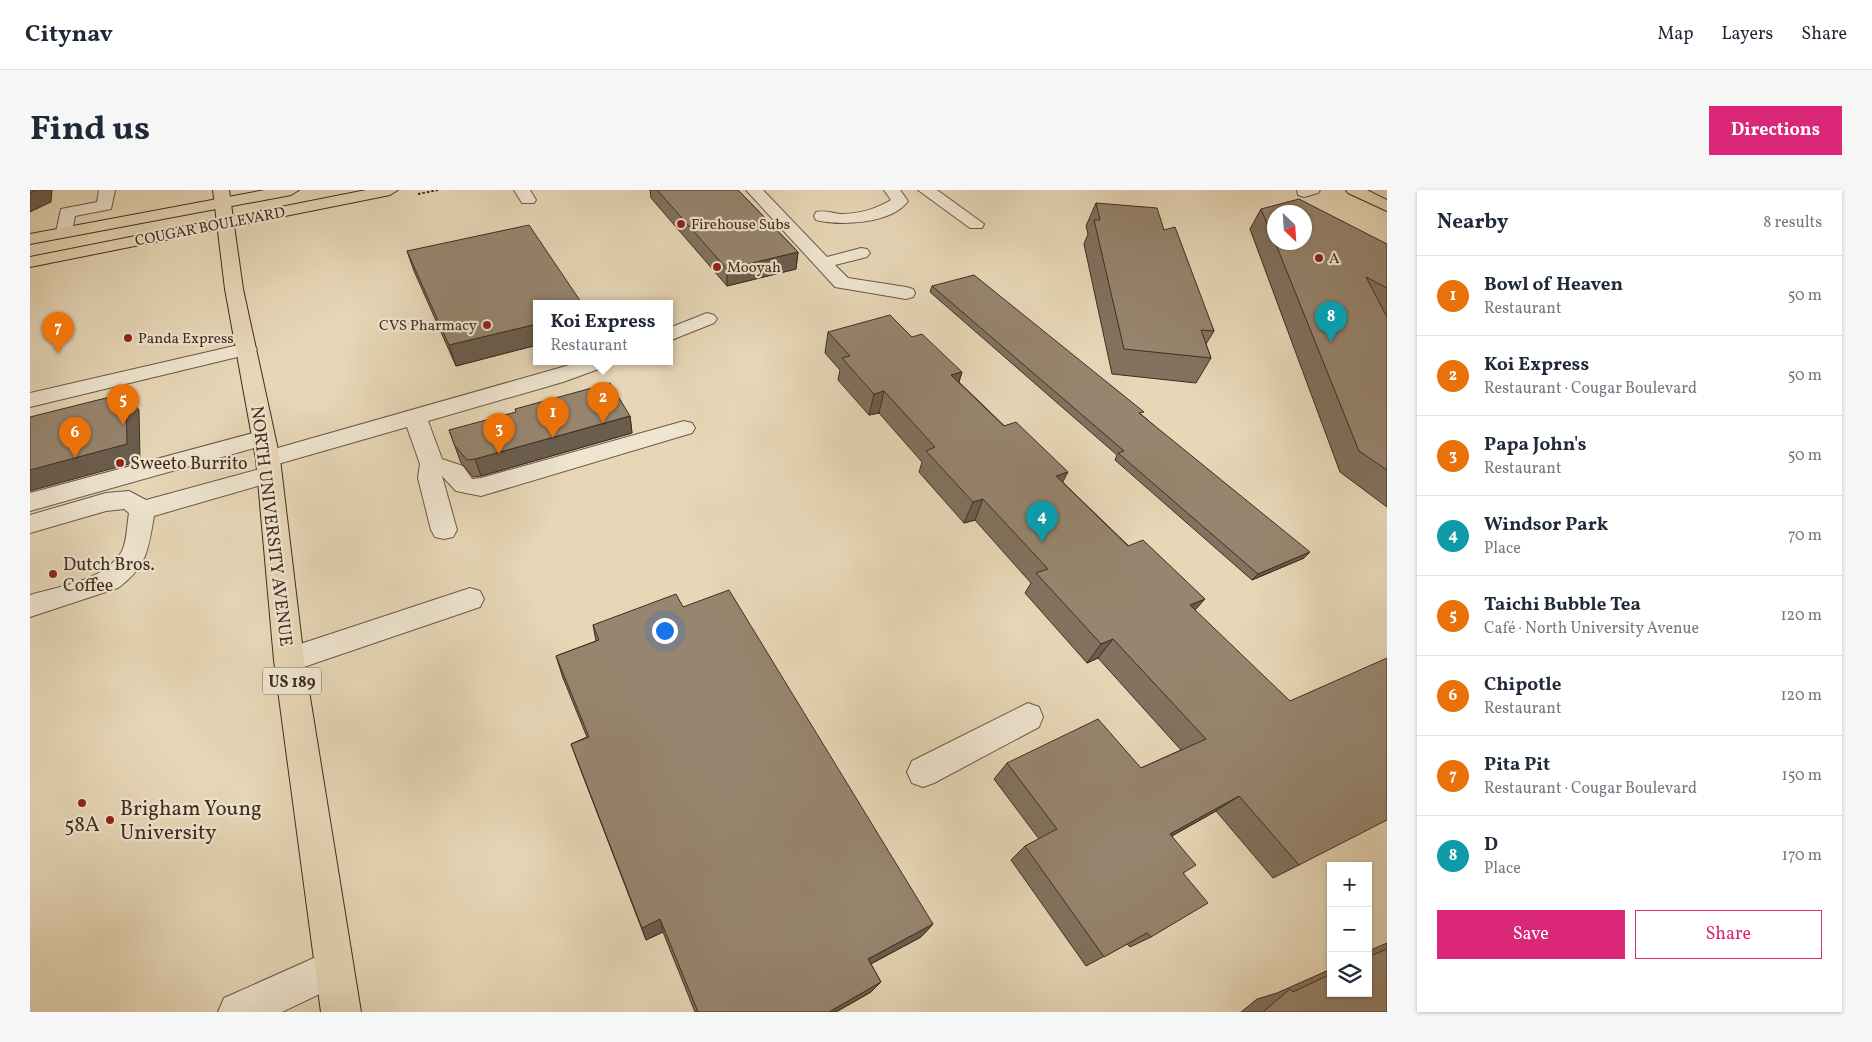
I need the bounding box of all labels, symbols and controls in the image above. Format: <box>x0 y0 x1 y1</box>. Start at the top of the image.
text: Citynav <box>25 18 113 52</box>
text: Map <box>1657 22 1693 47</box>
text: Layers <box>1721 22 1773 47</box>
text: Share <box>1801 22 1847 47</box>
text: Find us <box>30 106 150 154</box>
button: Directions <box>1709 106 1842 155</box>
street label: COUGAR BOULEVARD <box>133 203 287 252</box>
north arrow <box>1267 205 1312 250</box>
text: Nearby <box>1437 208 1508 237</box>
text: 8 results <box>1763 212 1822 234</box>
place label: Firehouse Subs <box>691 215 790 236</box>
marker: Firehouse Subs <box>675 218 687 230</box>
place label: A <box>1329 249 1340 270</box>
marker: A <box>1313 252 1325 264</box>
place label: Mooyah <box>727 258 781 279</box>
marker: Mooyah <box>711 261 723 273</box>
text: Bowl of Heaven <box>1484 272 1623 298</box>
text: 1 <box>1450 285 1456 307</box>
text: 50 m <box>1788 285 1822 307</box>
text: Restaurant <box>1484 298 1562 320</box>
popup <box>533 300 673 365</box>
pin: 8 <box>1315 301 1347 342</box>
text: Koi Express <box>550 309 656 335</box>
pin: 7 <box>42 312 74 353</box>
place label: CVS Pharmacy <box>379 316 477 337</box>
marker: CVS Pharmacy <box>481 319 493 331</box>
place label: Panda Express <box>138 329 234 350</box>
marker: Panda Express <box>122 332 134 344</box>
text: Restaurant <box>550 335 628 357</box>
text: Koi Express <box>1484 352 1589 378</box>
text: 2 <box>1449 365 1457 387</box>
text: 50 m <box>1788 365 1822 387</box>
text: Restaurant · Cougar Boulevard <box>1484 378 1697 400</box>
pin: 2 <box>587 382 619 423</box>
pin: 5 <box>107 384 139 425</box>
pin: 1 <box>537 397 569 438</box>
street label: NORTH UNIVERSITY AVENUE <box>243 404 298 648</box>
pin: 3 <box>483 413 515 454</box>
pin: 6 <box>59 417 91 458</box>
text: Papa John's <box>1484 432 1587 458</box>
text: 3 <box>1449 445 1457 467</box>
text: 50 m <box>1788 445 1822 467</box>
place label: Sweeto Burrito <box>130 452 248 477</box>
marker: Sweeto Burrito <box>114 457 126 469</box>
text: Restaurant <box>1484 458 1562 480</box>
pin: 4 <box>1026 501 1058 542</box>
text: Windsor Park <box>1484 512 1608 538</box>
text: 4 <box>1448 525 1458 547</box>
text: 70 m <box>1788 525 1822 547</box>
text: Place <box>1484 538 1521 560</box>
place label: Dutch Bros. Coffee <box>63 553 155 599</box>
marker: Dutch Bros. Coffee <box>47 568 59 580</box>
text: Taichi Bubble Tea <box>1484 592 1641 618</box>
text: 5 <box>1449 605 1457 627</box>
text: 120 m <box>1780 605 1822 627</box>
your location <box>652 618 678 644</box>
text: Café · North University Avenue <box>1484 618 1699 640</box>
road number: US 189 <box>263 668 321 694</box>
text: Chipotle <box>1484 672 1561 698</box>
text: 6 <box>1449 685 1457 707</box>
text: 120 m <box>1780 685 1822 707</box>
text: Restaurant <box>1484 698 1562 720</box>
text: Pita Pit <box>1484 752 1550 778</box>
text: 7 <box>1449 765 1457 787</box>
text: 150 m <box>1781 765 1822 787</box>
text: Restaurant · Cougar Boulevard <box>1484 778 1697 800</box>
place label: Brigham Young University <box>120 795 262 848</box>
marker: 58A <box>76 797 88 809</box>
place label: 58A <box>64 811 100 840</box>
marker: Brigham Young University <box>104 814 116 826</box>
text: D <box>1484 832 1498 858</box>
text: 8 <box>1449 845 1457 867</box>
text: 170 m <box>1782 845 1822 867</box>
text: Place <box>1484 858 1521 880</box>
map controls <box>1327 862 1372 997</box>
button: + <box>1327 862 1372 907</box>
button: − <box>1327 907 1372 952</box>
button: Save <box>1437 910 1625 959</box>
button: Share <box>1635 910 1822 959</box>
button: layers <box>1327 952 1372 997</box>

